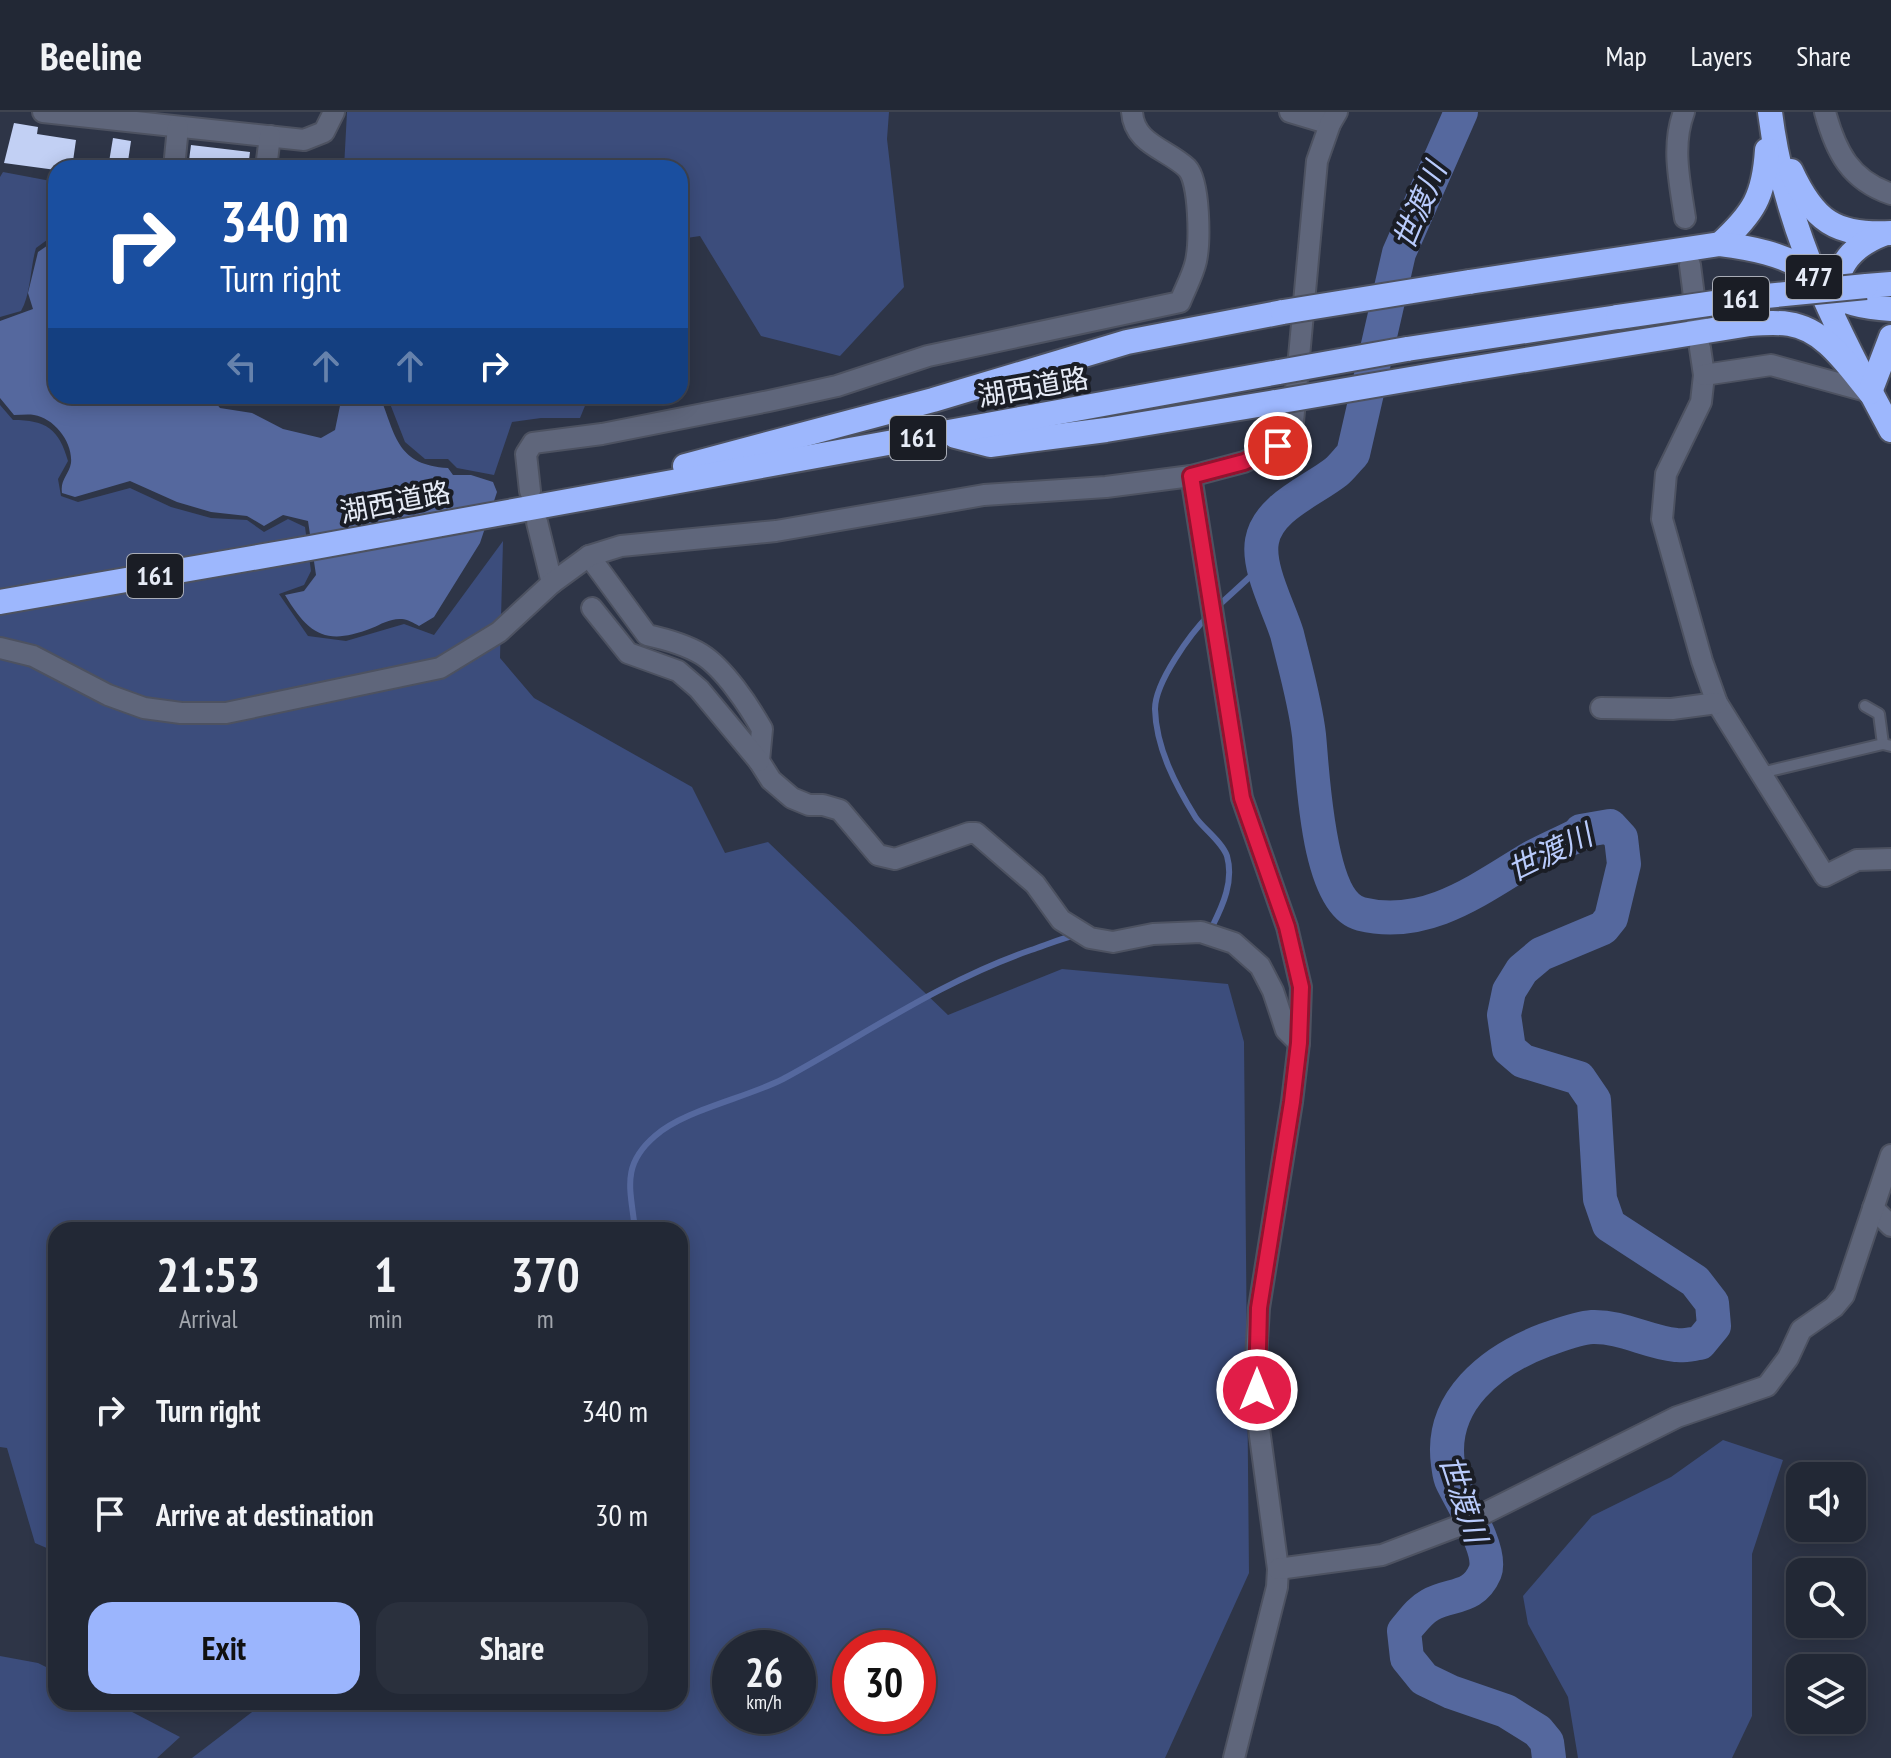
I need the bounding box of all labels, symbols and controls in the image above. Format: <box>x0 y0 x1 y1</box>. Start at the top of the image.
text: Beeline <box>40 31 142 80</box>
text: Map <box>1605 37 1647 74</box>
text: Layers <box>1691 37 1752 74</box>
text: Share <box>1796 37 1851 74</box>
water label: 世渡川 <box>1383 154 1455 254</box>
text: 340 m <box>220 185 349 257</box>
icon: right <box>88 192 192 296</box>
text: Turn right <box>220 255 341 302</box>
road number: 477 <box>1786 255 1842 299</box>
road number: 161 <box>1713 277 1769 321</box>
icon: left <box>220 344 264 388</box>
icon: ahead <box>304 344 348 388</box>
icon: ahead <box>388 344 432 388</box>
icon: right <box>472 344 516 388</box>
street label: 湖西道路 <box>975 359 1091 414</box>
pin <box>1244 412 1312 480</box>
road number: 161 <box>890 416 946 460</box>
icon: arrive <box>1256 424 1300 468</box>
street label: 湖西道路 <box>336 473 453 530</box>
road number: 161 <box>127 554 183 598</box>
water label: 世渡川 <box>1500 813 1601 889</box>
text: 21:53 <box>156 1243 260 1305</box>
text: 1 <box>374 1243 397 1305</box>
text: 370 <box>511 1243 580 1305</box>
text: Arrival <box>179 1302 238 1335</box>
text: min <box>368 1302 402 1335</box>
text: m <box>537 1302 554 1335</box>
position arrow <box>1215 1348 1299 1432</box>
icon: right <box>88 1388 132 1432</box>
text: Turn right <box>156 1391 260 1430</box>
text: 340 m <box>582 1391 648 1430</box>
water label: 世渡川 <box>1432 1450 1498 1550</box>
map controls <box>1786 1462 1866 1734</box>
button: sound <box>1786 1462 1866 1542</box>
icon: arrive <box>88 1492 132 1536</box>
text: Arrive at destination <box>156 1495 374 1534</box>
text: 30 m <box>595 1495 648 1534</box>
button: search <box>1786 1558 1866 1638</box>
button: Exit <box>88 1602 360 1694</box>
button: Share <box>376 1602 648 1694</box>
speed limit sign: 30 <box>832 1630 936 1734</box>
text: 26 <box>745 1646 783 1698</box>
button: layers <box>1786 1654 1866 1734</box>
text: km/h <box>746 1689 782 1715</box>

